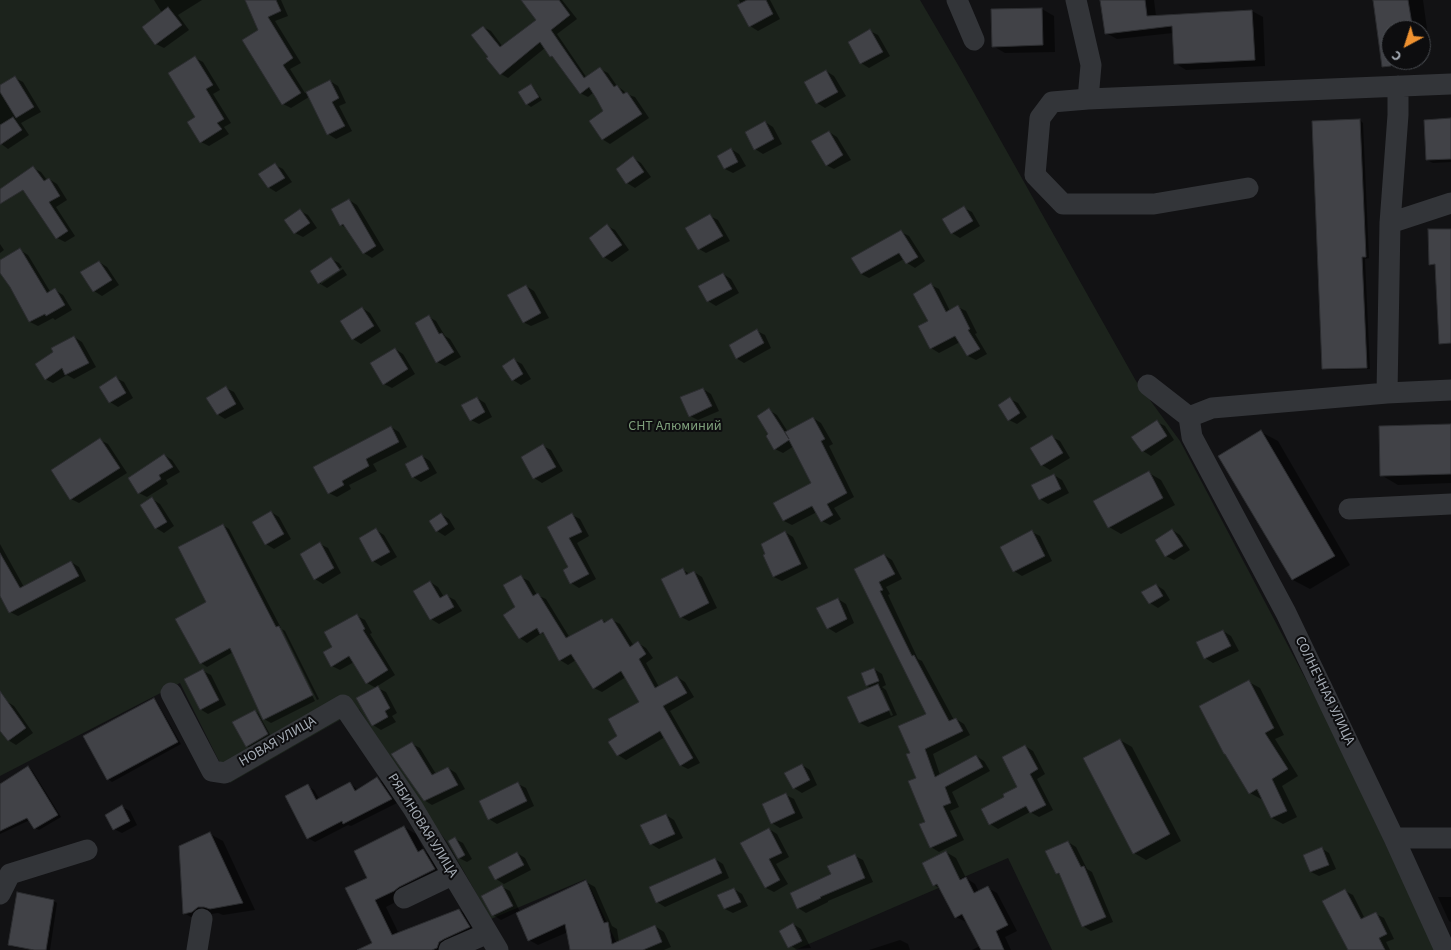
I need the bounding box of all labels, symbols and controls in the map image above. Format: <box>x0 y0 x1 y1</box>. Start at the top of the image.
north arrow <box>1381 20 1431 70</box>
text: С <box>1387 45 1407 66</box>
park label: СНТ Алюминий <box>628 419 722 435</box>
street label: СОЛНЕЧНАЯ УЛИЦА <box>1290 634 1358 748</box>
street label: НОВАЯ УЛИЦА <box>236 713 320 771</box>
street label: РЯБИНОВАЯ УЛИЦА <box>383 771 461 881</box>

